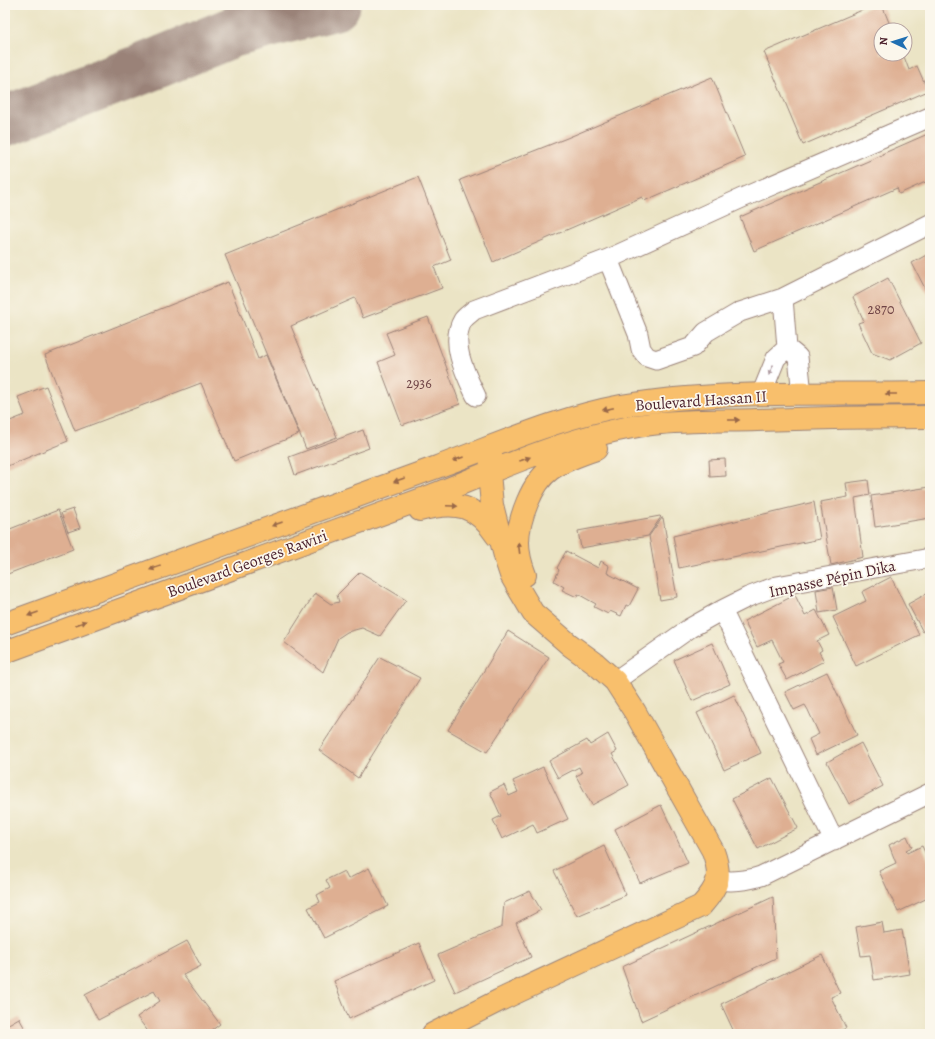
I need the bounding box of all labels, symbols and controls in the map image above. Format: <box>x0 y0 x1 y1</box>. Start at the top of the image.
north arrow <box>873 22 913 62</box>
text: N <box>876 37 891 46</box>
house number: 2870 <box>868 300 894 319</box>
one-way arrow <box>768 364 774 375</box>
house number: 2936 <box>406 374 432 393</box>
street label: Boulevard Hassan II <box>634 385 768 417</box>
one-way arrow <box>884 391 897 397</box>
one-way arrow <box>602 407 614 413</box>
one-way arrow <box>728 417 741 423</box>
one-way arrow <box>520 456 532 462</box>
one-way arrow <box>452 457 464 463</box>
one-way arrow <box>393 477 405 483</box>
one-way arrow <box>446 502 458 509</box>
one-way arrow <box>271 521 283 527</box>
street label: Boulevard Georges Rawiri <box>164 525 330 603</box>
one-way arrow <box>516 542 522 554</box>
street label: Impasse Pépin Dika <box>767 555 898 603</box>
one-way arrow <box>148 566 160 572</box>
one-way arrow <box>27 611 39 617</box>
one-way arrow <box>75 620 87 626</box>

